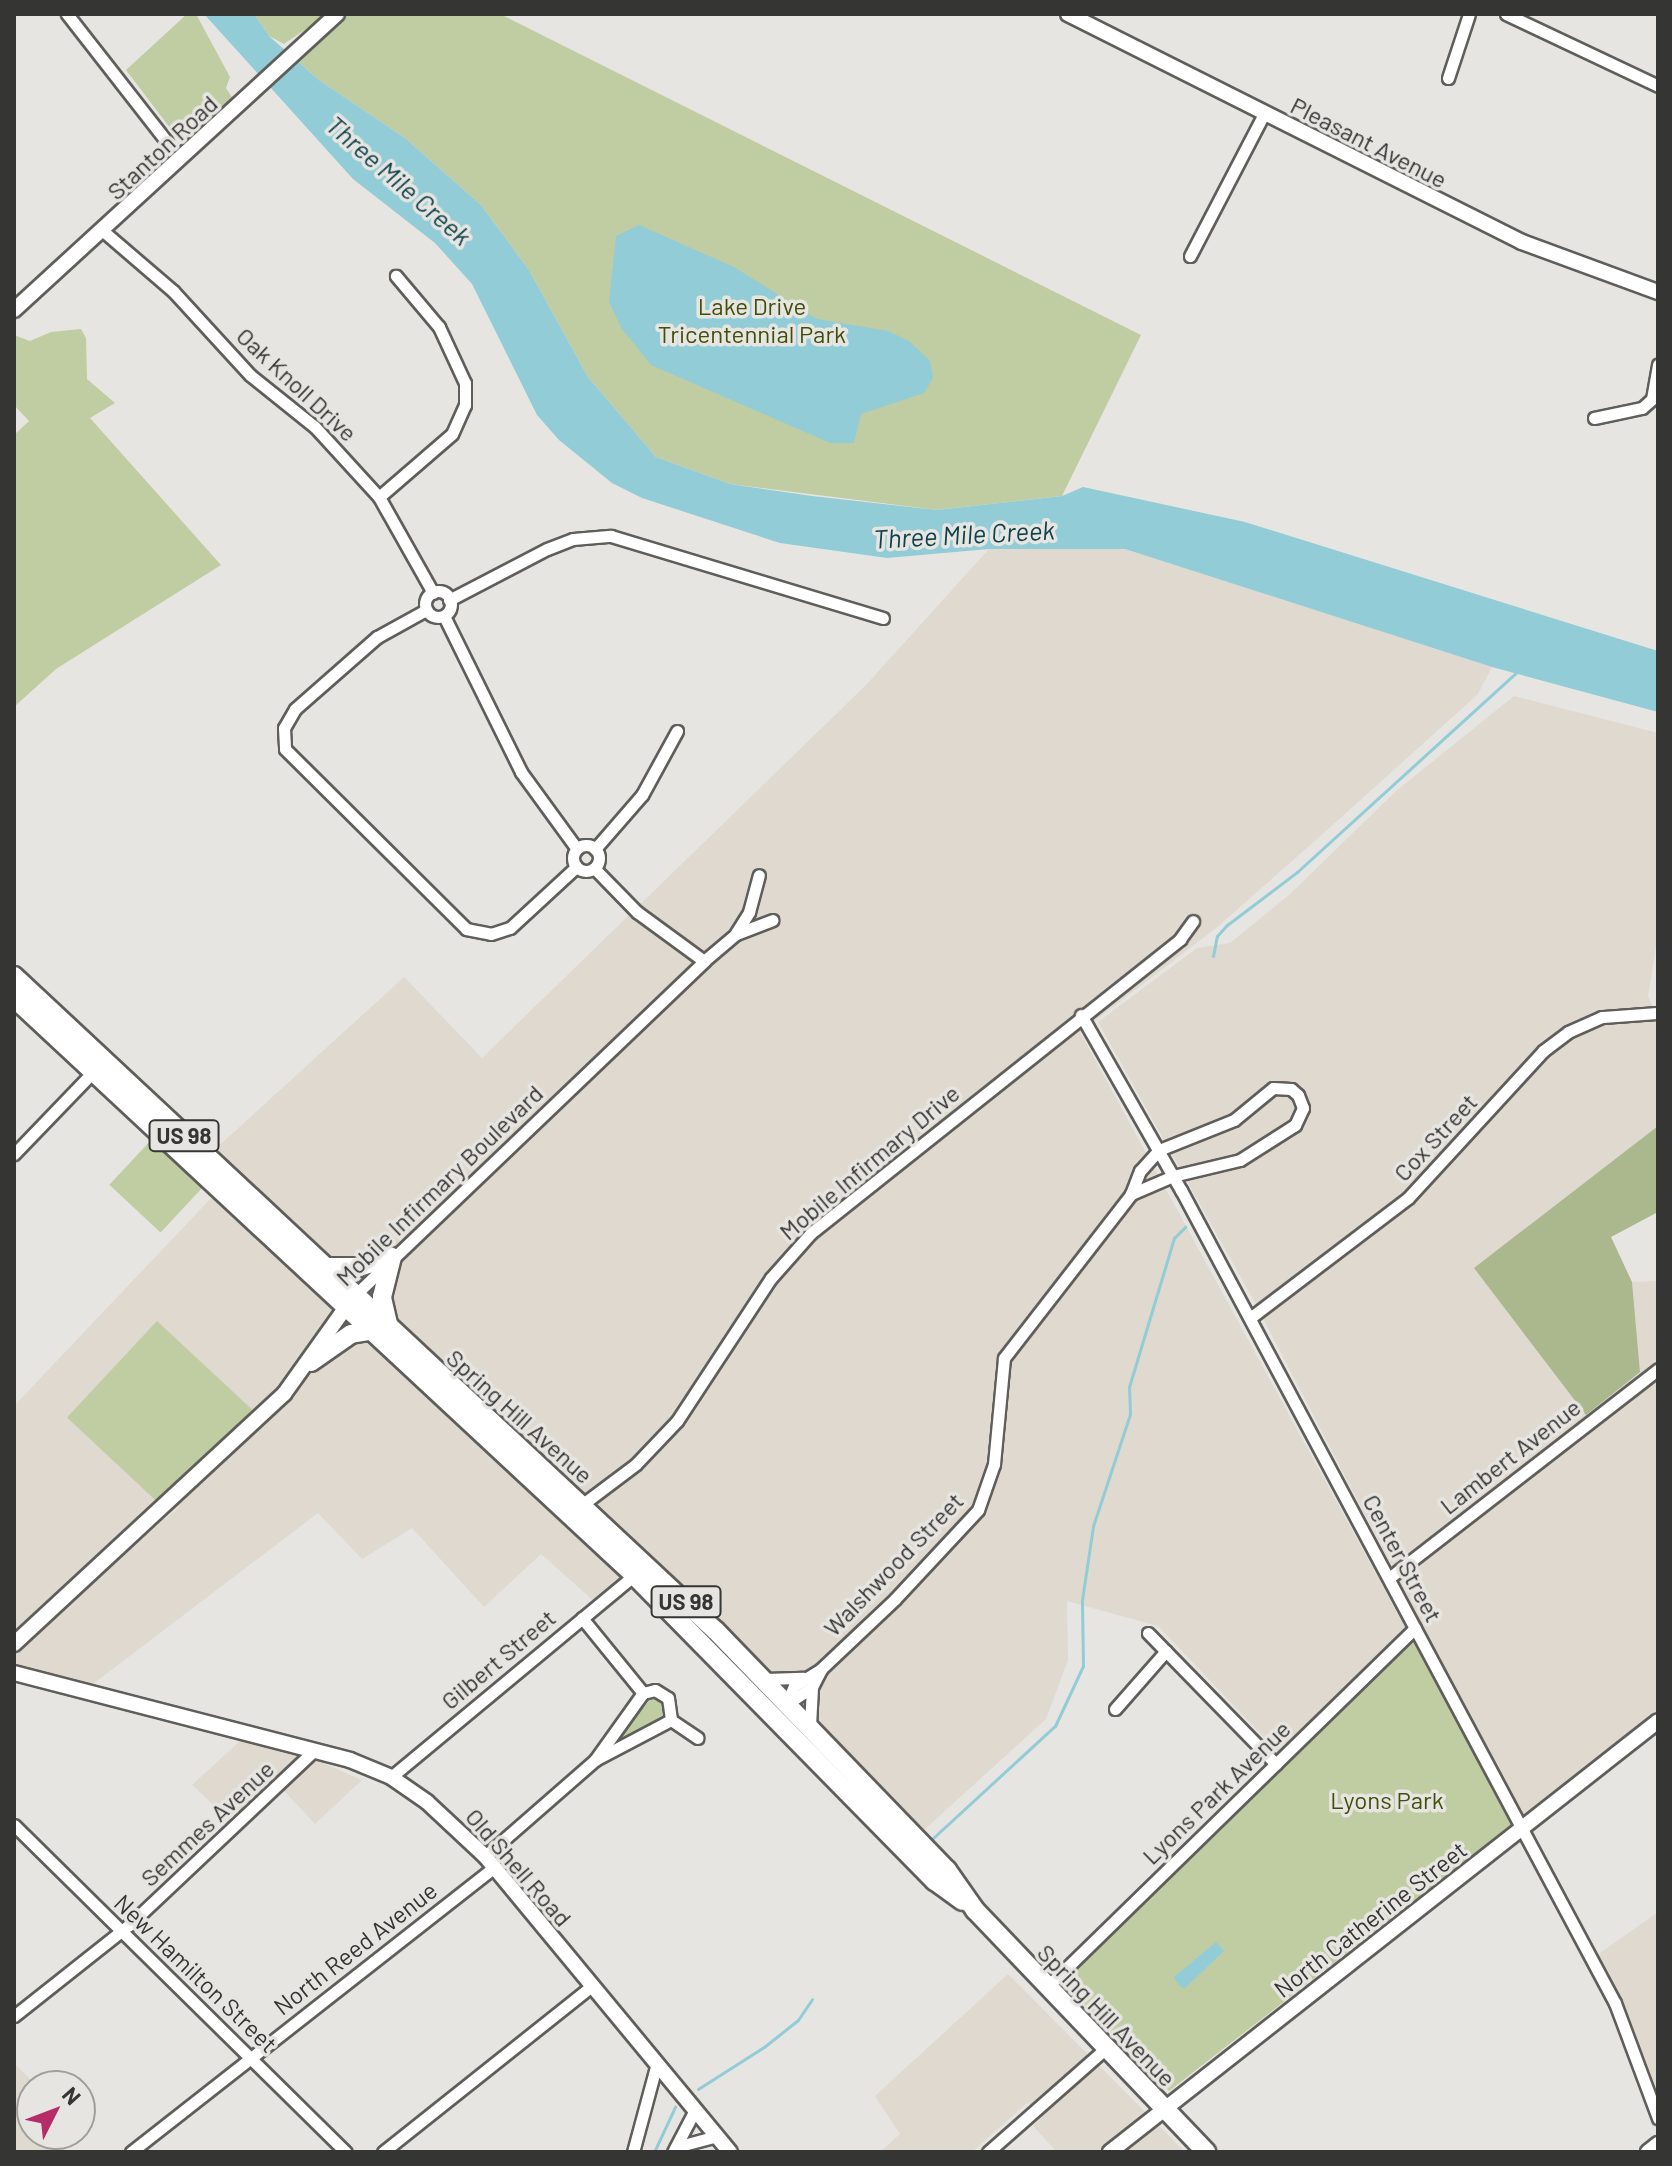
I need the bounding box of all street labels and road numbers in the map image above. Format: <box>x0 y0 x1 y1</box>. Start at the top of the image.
street label: Stanton Road <box>101 89 223 205</box>
street label: Pleasant Avenue <box>1286 90 1452 194</box>
street label: Oak Knoll Drive <box>231 321 363 447</box>
street label: Mobile Infirmary Drive <box>773 1078 965 1246</box>
street label: Mobile Infirmary Boulevard <box>329 1079 549 1291</box>
street label: Cox Street <box>1387 1087 1483 1187</box>
road number: US 98 <box>148 1118 220 1154</box>
street label: Spring Hill Avenue <box>441 1343 599 1489</box>
street label: Lambert Avenue <box>1434 1392 1586 1520</box>
street label: Walshwood Street <box>817 1486 969 1642</box>
street label: Center Street <box>1357 1489 1449 1627</box>
road number: US 98 <box>650 1584 722 1620</box>
street label: Gilbert Street <box>435 1603 561 1715</box>
street label: Lyons Park Avenue <box>1136 1714 1296 1870</box>
street label: Semmes Avenue <box>134 1754 280 1892</box>
street label: Old Shell Road <box>460 1802 578 1932</box>
street label: North Catherine Street <box>1268 1835 1472 2003</box>
street label: North Reed Avenue <box>268 1875 442 2021</box>
street label: New Hamilton Street <box>109 1888 283 2058</box>
street label: Spring Hill Avenue <box>1032 1938 1182 2092</box>

